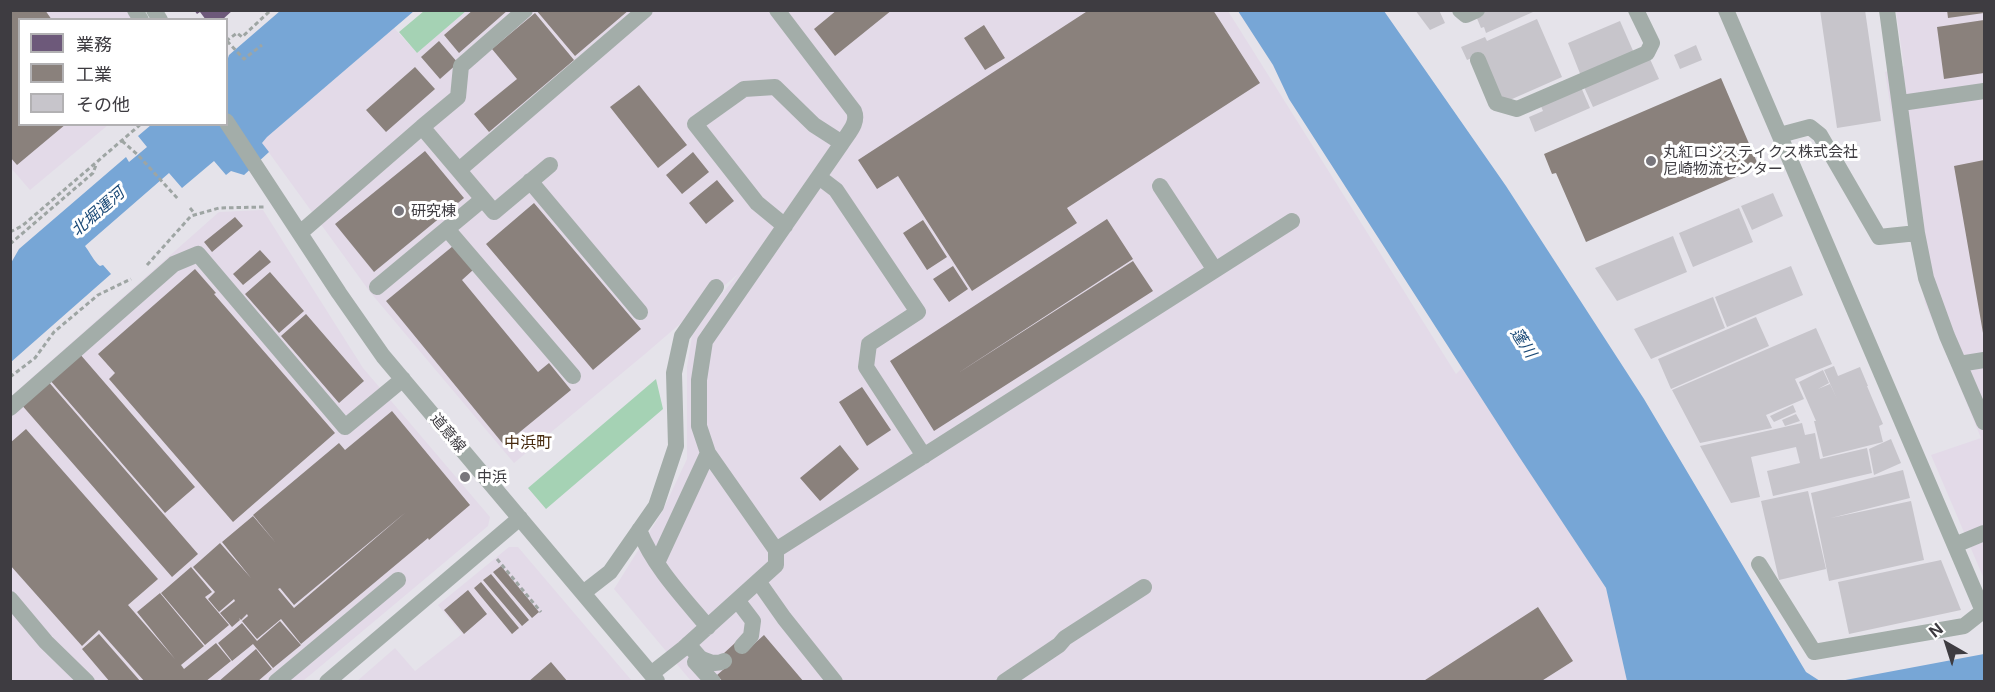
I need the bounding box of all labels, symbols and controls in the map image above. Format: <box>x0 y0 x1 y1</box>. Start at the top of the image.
legend <box>18 18 228 126</box>
text: 業務 <box>76 34 112 55</box>
text: 工業 <box>76 64 112 85</box>
text: その他 <box>76 94 130 115</box>
place label: 丸紅ロジスティクス株式会社 尼崎物流センター <box>1663 143 1858 178</box>
marker: 丸紅ロジスティクス株式会社 尼崎物流センター <box>1644 154 1658 168</box>
water label: 北堀運河 <box>68 184 128 240</box>
place label: 研究棟 <box>411 202 456 220</box>
marker: 研究棟 <box>392 204 406 218</box>
water label: 蓬川 <box>1506 324 1540 362</box>
street label: 道意線 <box>427 410 469 456</box>
district label: 中浜町 <box>504 433 552 453</box>
place label: 中浜 <box>477 468 507 486</box>
marker: 中浜 <box>458 470 472 484</box>
north arrow <box>1917 614 1977 674</box>
text: N <box>1925 618 1947 642</box>

